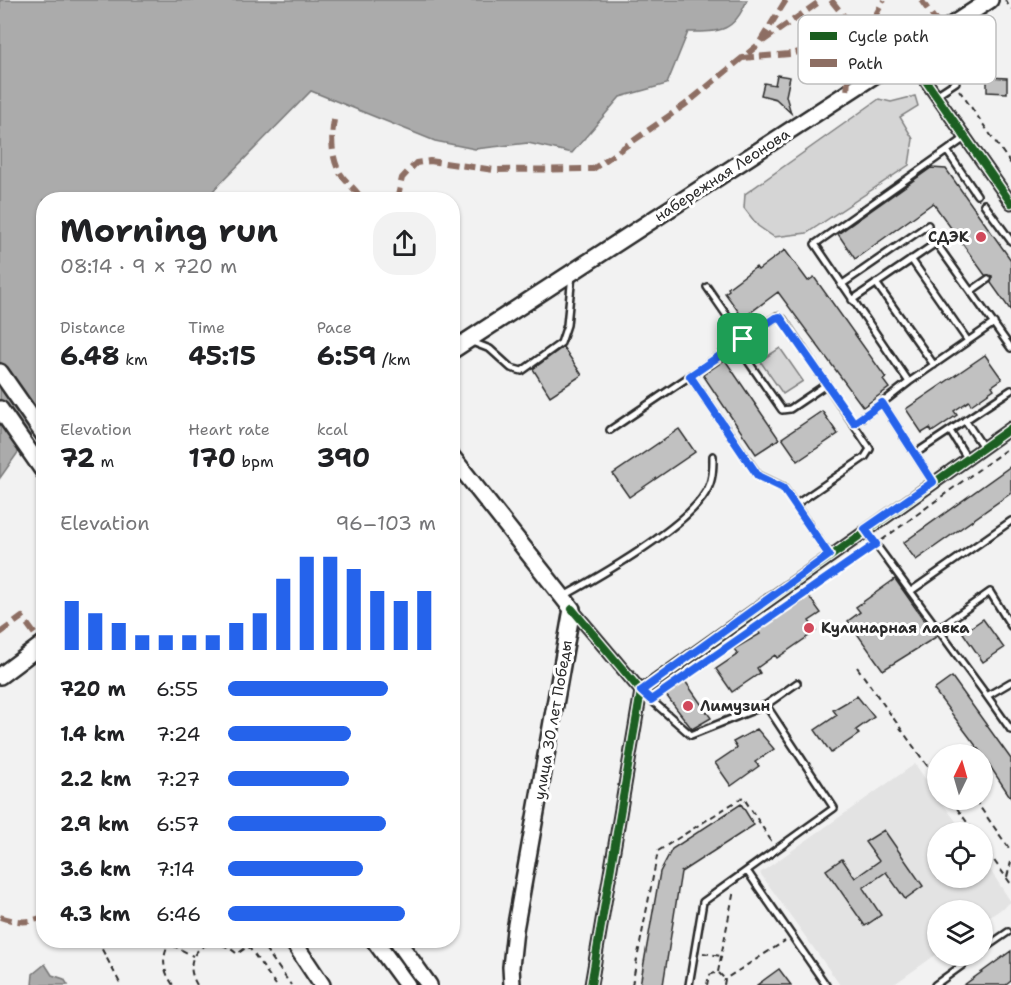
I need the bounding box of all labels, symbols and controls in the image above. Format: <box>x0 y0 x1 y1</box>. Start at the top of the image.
legend <box>798 15 996 84</box>
text: Cycle path <box>848 26 929 47</box>
text: Path <box>848 53 883 74</box>
street label: набережная Леонова <box>651 123 794 226</box>
text: Morning run <box>60 208 278 253</box>
button: share <box>373 212 436 275</box>
place label: СДЭК <box>928 227 970 247</box>
marker: СДЭК <box>974 230 988 244</box>
text: 08:14 · 9 × 720 m <box>60 253 237 279</box>
pin <box>717 313 768 364</box>
text: Distance <box>60 317 126 338</box>
text: Time <box>188 317 225 338</box>
text: Pace <box>317 317 352 338</box>
icon: arrive <box>726 322 759 355</box>
text: 6.48 <box>60 338 120 373</box>
text: 45:15 <box>188 338 256 373</box>
text: 6:59 <box>317 338 377 373</box>
text: km <box>120 349 148 370</box>
text: /km <box>377 349 411 370</box>
text: Elevation <box>60 419 132 440</box>
text: Heart rate <box>188 419 270 440</box>
text: kcal <box>317 419 348 440</box>
text: 72 <box>60 440 95 475</box>
text: 170 <box>188 440 236 475</box>
text: 390 <box>317 440 370 475</box>
text: m <box>95 451 114 472</box>
text: bpm <box>236 451 274 472</box>
text: Elevation <box>60 510 150 536</box>
text: 96–103 m <box>336 510 436 536</box>
place label: Кулинарная лавка <box>821 618 970 638</box>
marker: Кулинарная лавка <box>802 621 816 635</box>
street label: улица 30 лет Победы <box>529 639 577 801</box>
text: 720 m <box>60 676 126 702</box>
text: 6:55 <box>156 676 198 702</box>
place label: Лимузин <box>700 696 770 716</box>
marker: Лимузин <box>681 699 695 713</box>
text: 1.4 km <box>60 721 125 747</box>
text: 7:24 <box>156 721 200 747</box>
north arrow <box>927 744 993 810</box>
map controls <box>927 744 993 966</box>
text: 2.2 km <box>60 766 131 792</box>
text: 7:27 <box>156 766 200 792</box>
text: 2.9 km <box>60 811 129 837</box>
text: 6:57 <box>156 811 200 837</box>
button: locate <box>927 822 993 888</box>
text: 3.6 km <box>60 856 131 882</box>
text: 7:14 <box>156 856 195 882</box>
button: layers <box>927 900 993 966</box>
text: 4.3 km <box>60 901 130 927</box>
text: 6:46 <box>156 901 201 927</box>

